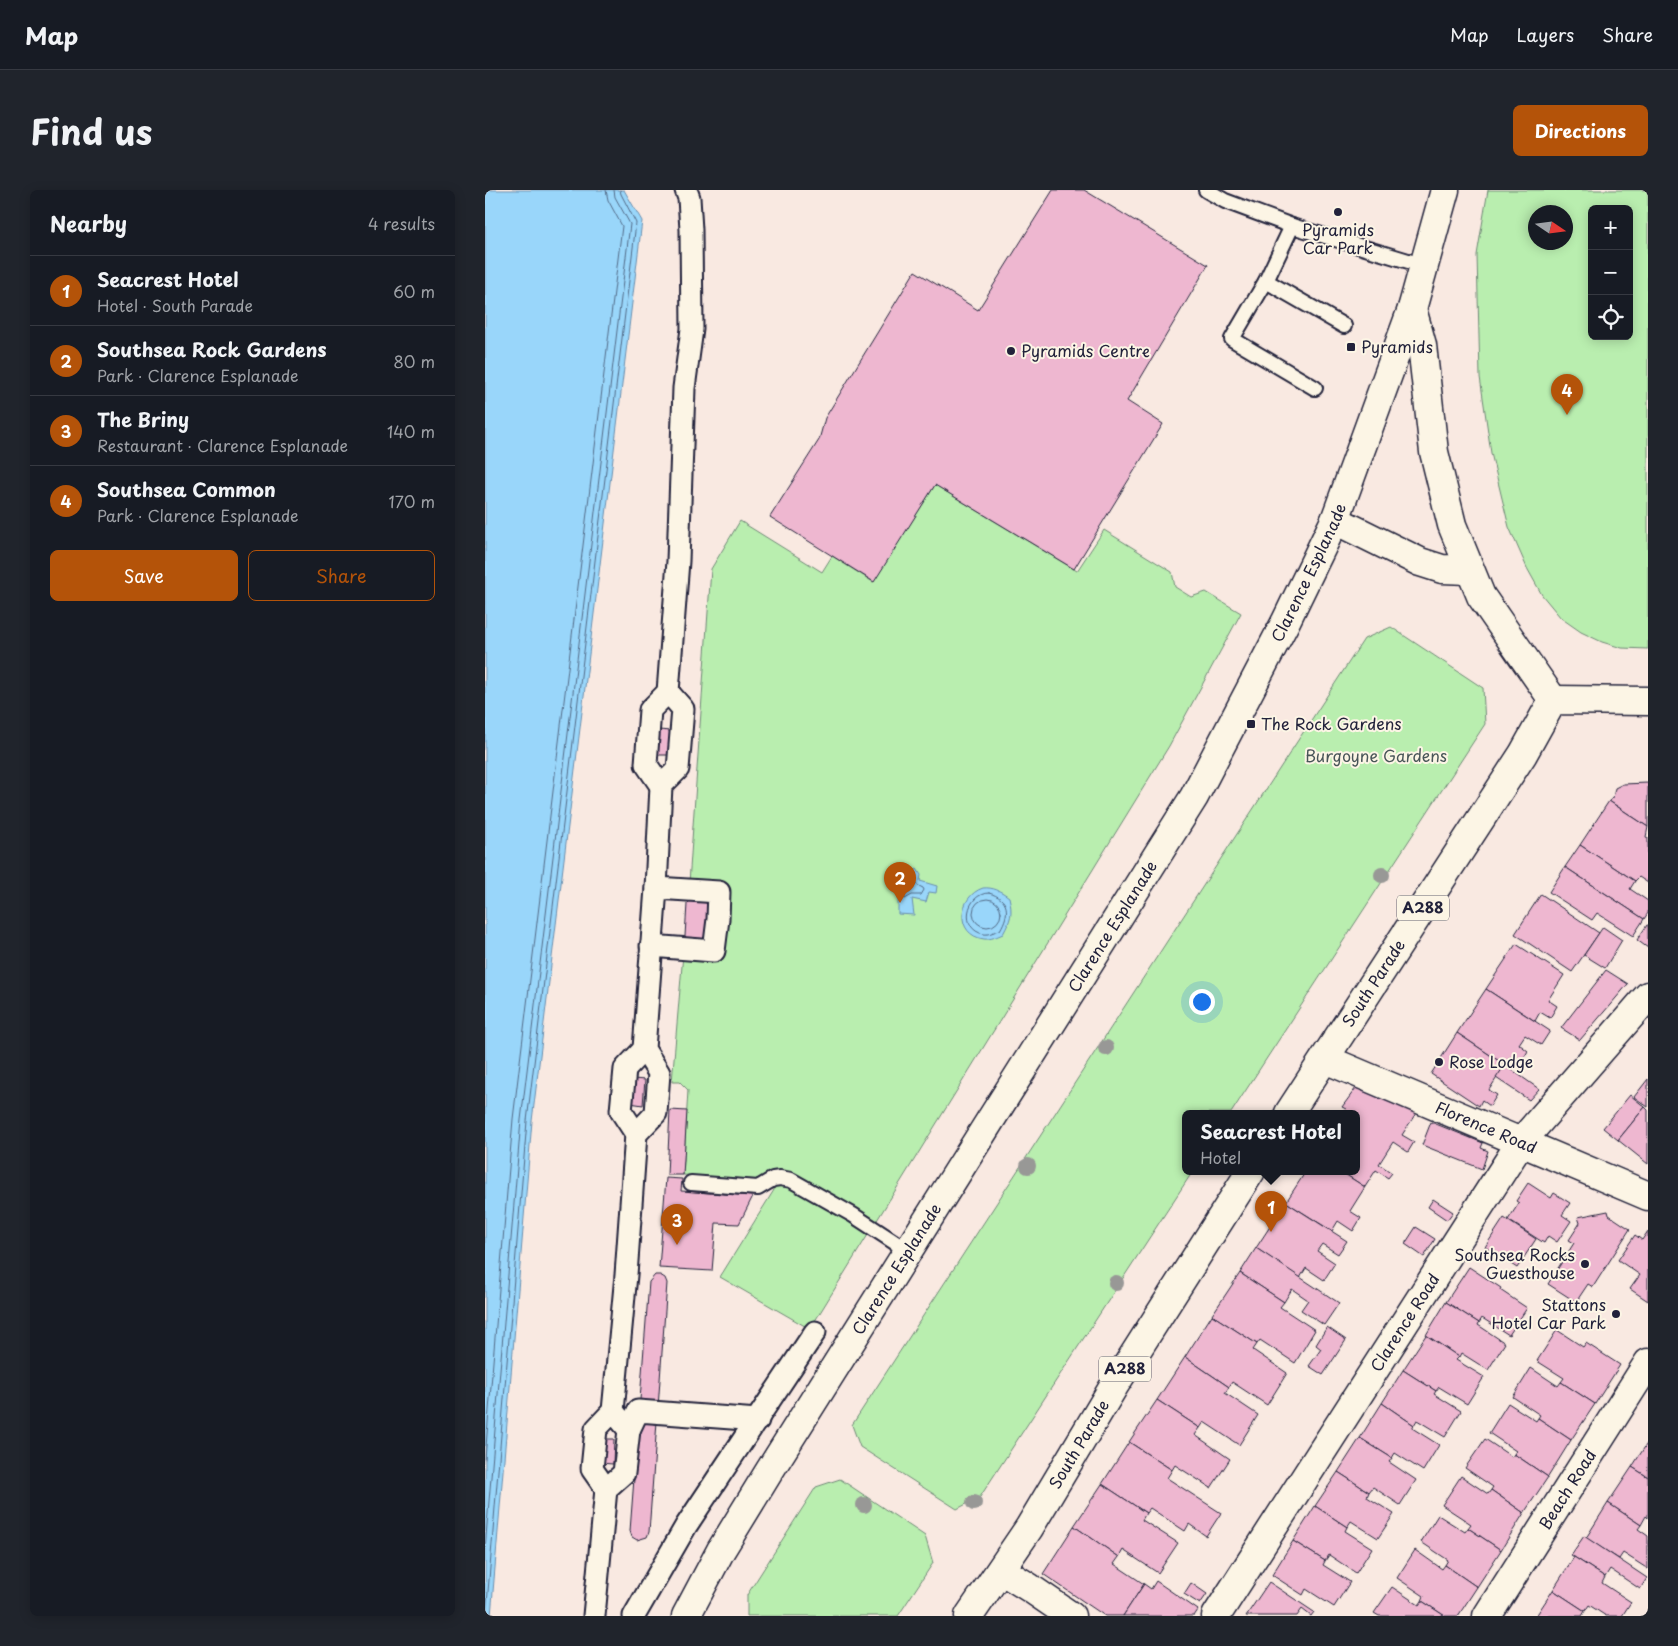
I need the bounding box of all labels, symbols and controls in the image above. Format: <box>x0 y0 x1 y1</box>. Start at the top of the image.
text: Map <box>25 17 78 53</box>
text: Map <box>1450 21 1489 48</box>
text: Layers <box>1517 21 1574 48</box>
text: Share <box>1602 21 1653 48</box>
text: Find us <box>30 104 152 157</box>
button: Directions <box>1513 105 1648 156</box>
north arrow <box>1528 205 1573 250</box>
map controls <box>1588 205 1633 340</box>
button: + <box>1588 205 1633 250</box>
marker: Pyramids Car Park <box>1332 206 1344 218</box>
text: Nearby <box>50 207 127 239</box>
text: 4 results <box>368 211 435 235</box>
place label: Pyramids Car Park <box>1302 217 1374 259</box>
button: − <box>1588 250 1633 295</box>
text: Seacrest Hotel <box>97 265 238 293</box>
text: 1 <box>62 279 70 303</box>
text: 60 m <box>393 279 435 303</box>
text: Hotel · South Parade <box>97 293 253 317</box>
button: locate <box>1588 295 1633 340</box>
place label: Pyramids <box>1361 334 1433 358</box>
text: Southsea Rock Gardens <box>97 335 327 363</box>
place label: Pyramids Centre <box>1021 338 1150 362</box>
marker: Pyramids <box>1345 341 1357 353</box>
marker: Pyramids Centre <box>1005 345 1017 357</box>
text: 2 <box>60 349 72 373</box>
text: 80 m <box>393 349 435 373</box>
text: Park · Clarence Esplanade <box>97 363 299 387</box>
pin: 4 <box>1551 374 1583 415</box>
text: The Briny <box>97 405 189 433</box>
text: 3 <box>61 419 71 443</box>
text: 140 m <box>387 419 435 443</box>
text: Restaurant · Clarence Esplanade <box>97 433 348 457</box>
text: Southsea Common <box>97 475 276 503</box>
text: 4 <box>61 489 71 513</box>
text: 170 m <box>389 489 435 513</box>
street label: Clarence Esplanade <box>1264 500 1351 646</box>
text: Park · Clarence Esplanade <box>97 503 299 527</box>
button: Save <box>50 550 238 601</box>
button: Share <box>248 550 435 601</box>
place label: The Rock Gardens <box>1261 711 1402 735</box>
marker: The Rock Gardens <box>1245 718 1257 730</box>
park label: Burgoyne Gardens <box>1305 743 1447 767</box>
street label: Clarence Esplanade <box>1061 855 1162 996</box>
pin: 2 <box>884 862 916 903</box>
road number: A288 <box>1397 896 1449 920</box>
street label: South Parade <box>1335 934 1410 1031</box>
your location <box>1189 989 1215 1015</box>
place label: Rose Lodge <box>1449 1049 1533 1073</box>
marker: Rose Lodge <box>1433 1056 1445 1068</box>
street label: Florence Road <box>1432 1094 1541 1159</box>
popup <box>1182 1110 1360 1175</box>
text: Seacrest Hotel <box>1200 1117 1342 1145</box>
text: Hotel <box>1200 1145 1241 1169</box>
pin: 1 <box>1255 1191 1287 1232</box>
street label: Clarence Esplanade <box>845 1198 946 1339</box>
pin: 3 <box>661 1204 693 1245</box>
place label: Southsea Rocks Guesthouse <box>1455 1242 1575 1284</box>
marker: Southsea Rocks Guesthouse <box>1579 1258 1591 1270</box>
street label: Clarence Road <box>1363 1268 1445 1376</box>
place label: Stattons Hotel Car Park <box>1492 1292 1606 1334</box>
marker: Stattons Hotel Car Park <box>1610 1308 1622 1320</box>
road number: A288 <box>1099 1356 1151 1382</box>
street label: South Parade <box>1042 1395 1114 1493</box>
street label: Beach Road <box>1532 1444 1601 1534</box>

